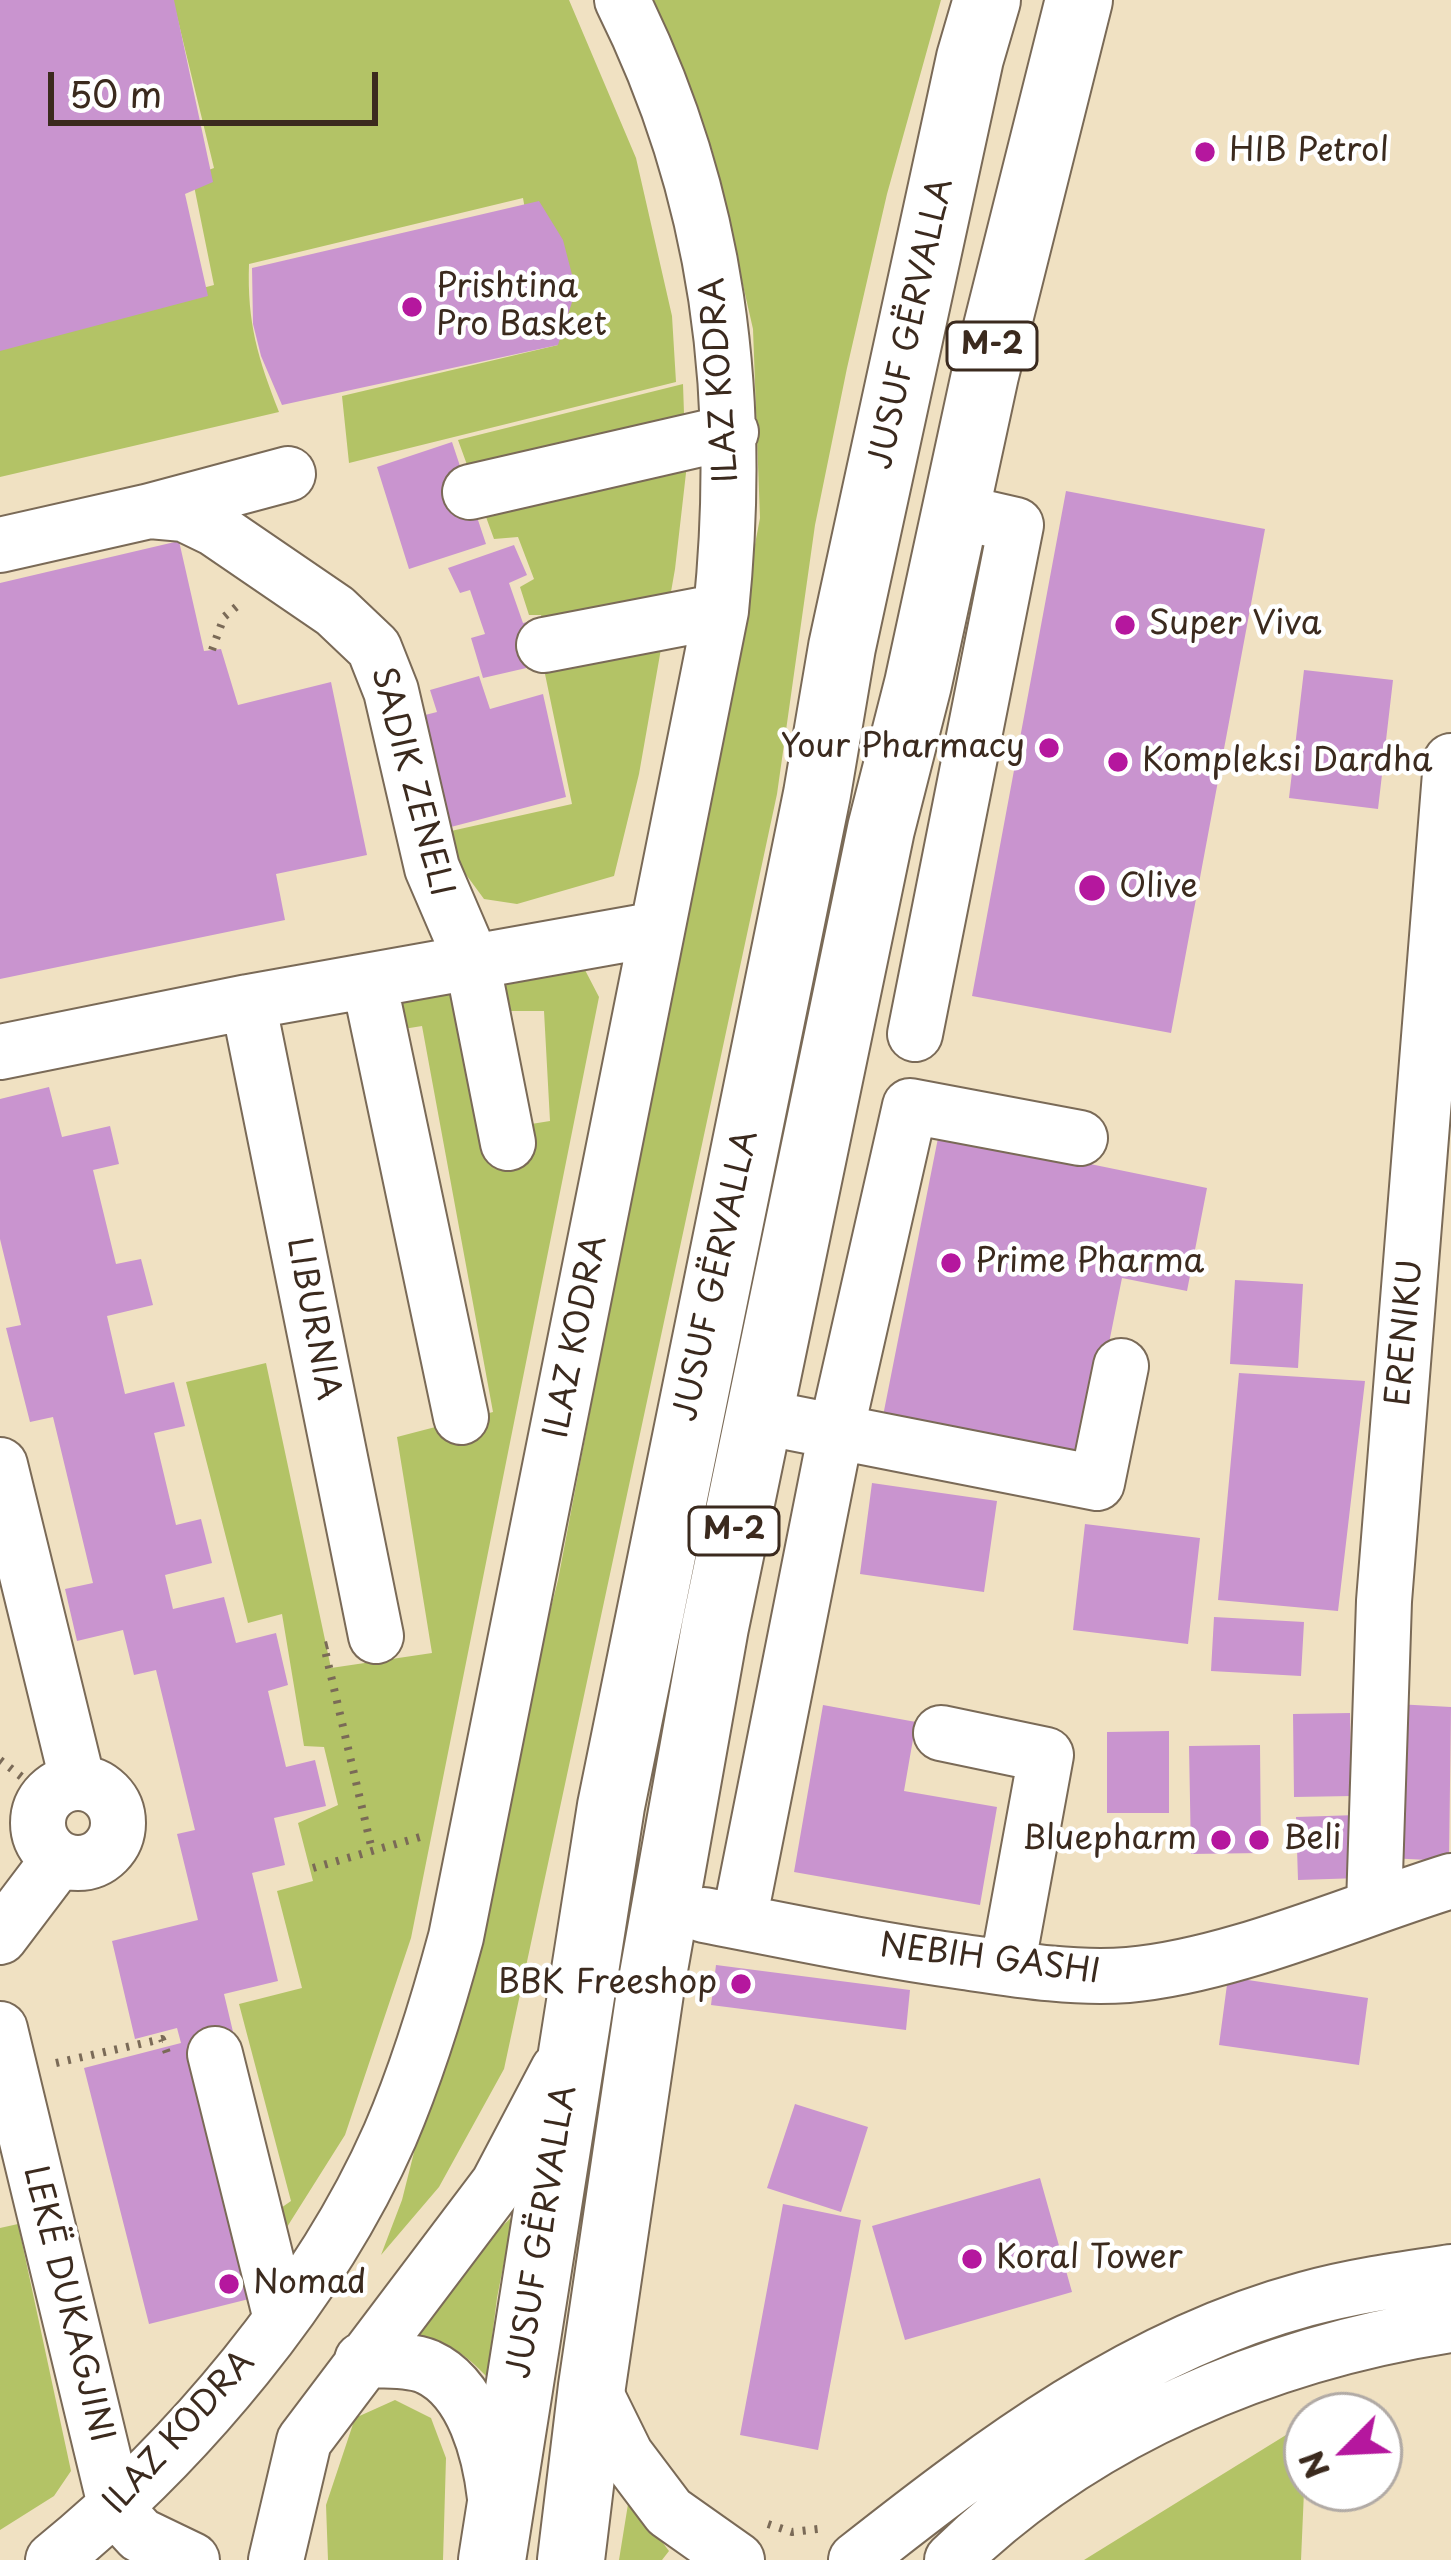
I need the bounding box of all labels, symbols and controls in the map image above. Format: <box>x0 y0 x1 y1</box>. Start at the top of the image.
scale bar <box>54 48 384 122</box>
text: 50 m <box>69 66 162 120</box>
place label: HIB Petrol <box>1229 132 1389 172</box>
marker: HIB Petrol <box>1192 139 1218 165</box>
street label: JUSUF GËRVALLA <box>862 175 962 473</box>
place label: Prishtina Pro Basket <box>436 268 607 346</box>
street label: ILAZ KODRA <box>694 276 748 484</box>
marker: Prishtina Pro Basket <box>399 294 425 320</box>
road number: M-2 <box>947 322 1037 370</box>
place label: Super Viva <box>1149 605 1321 645</box>
marker: Super Viva <box>1112 612 1138 638</box>
street label: SADIK ZENELI <box>361 663 461 901</box>
place label: Your Pharmacy <box>780 728 1025 768</box>
marker: Your Pharmacy <box>1036 735 1062 761</box>
place label: Kompleksi Dardha <box>1142 742 1432 782</box>
marker: Kompleksi Dardha <box>1105 749 1131 775</box>
place label: Olive <box>1119 868 1198 908</box>
marker: Olive <box>1076 872 1108 904</box>
street label: JUSUF GËRVALLA <box>667 1127 767 1425</box>
street label: ILAZ KODRA <box>538 1232 616 1442</box>
street label: LIBURNIA <box>277 1234 347 1404</box>
place label: Prime Pharma <box>975 1243 1204 1283</box>
marker: Prime Pharma <box>938 1250 964 1276</box>
street label: ERENIKU <box>1380 1258 1432 1408</box>
road number: M-2 <box>689 1507 779 1555</box>
place label: Bluepharm <box>1022 1820 1197 1860</box>
place label: Beli <box>1283 1820 1342 1860</box>
marker: Bluepharm <box>1208 1827 1234 1853</box>
marker: Beli <box>1246 1827 1272 1853</box>
street label: NEBIH GASHI <box>878 1927 1102 1993</box>
place label: BBK Freeshop <box>498 1964 717 2004</box>
marker: BBK Freeshop <box>728 1971 754 1997</box>
street label: JUSUF GËRVALLA <box>500 2083 586 2381</box>
street label: LEKË DUKAGJINI <box>14 2162 120 2446</box>
place label: Koral Tower <box>996 2239 1182 2279</box>
marker: Koral Tower <box>959 2246 985 2272</box>
place label: Nomad <box>253 2264 366 2304</box>
marker: Nomad <box>216 2271 242 2297</box>
street label: ILAZ KODRA <box>97 2343 263 2523</box>
north arrow <box>1283 2392 1403 2512</box>
text: N <box>1285 2443 1341 2488</box>

